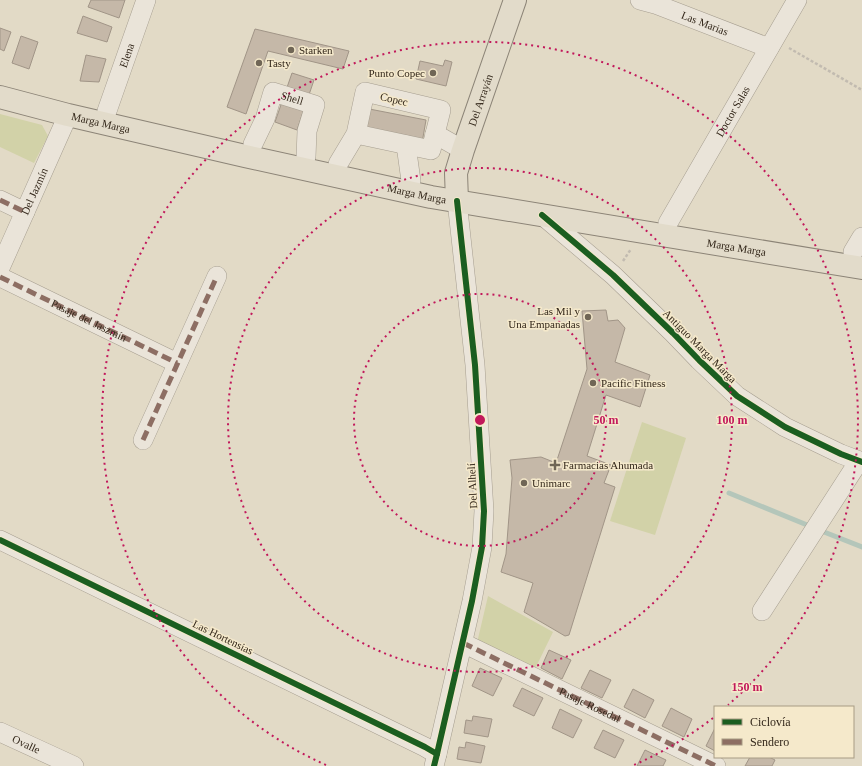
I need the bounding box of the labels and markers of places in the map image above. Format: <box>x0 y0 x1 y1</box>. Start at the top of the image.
place label: Starken <box>299 44 333 56</box>
marker: Starken <box>286 45 296 55</box>
place label: Tasty <box>267 57 291 69</box>
marker: Tasty <box>254 58 264 68</box>
place label: Punto Copec <box>368 67 425 79</box>
marker: Punto Copec <box>428 68 438 78</box>
place label: Las Mil y Una Empanadas <box>508 305 580 330</box>
marker: Las Mil y Una Empanadas <box>583 312 593 322</box>
place label: Pacific Fitness <box>601 377 665 389</box>
marker: Pacific Fitness <box>588 378 598 388</box>
centre of rings <box>473 413 487 427</box>
place label: Farmacias Ahumada <box>563 459 653 471</box>
marker: Farmacias Ahumada <box>550 460 560 470</box>
place label: Unimarc <box>532 477 571 489</box>
marker: Unimarc <box>519 478 529 488</box>

